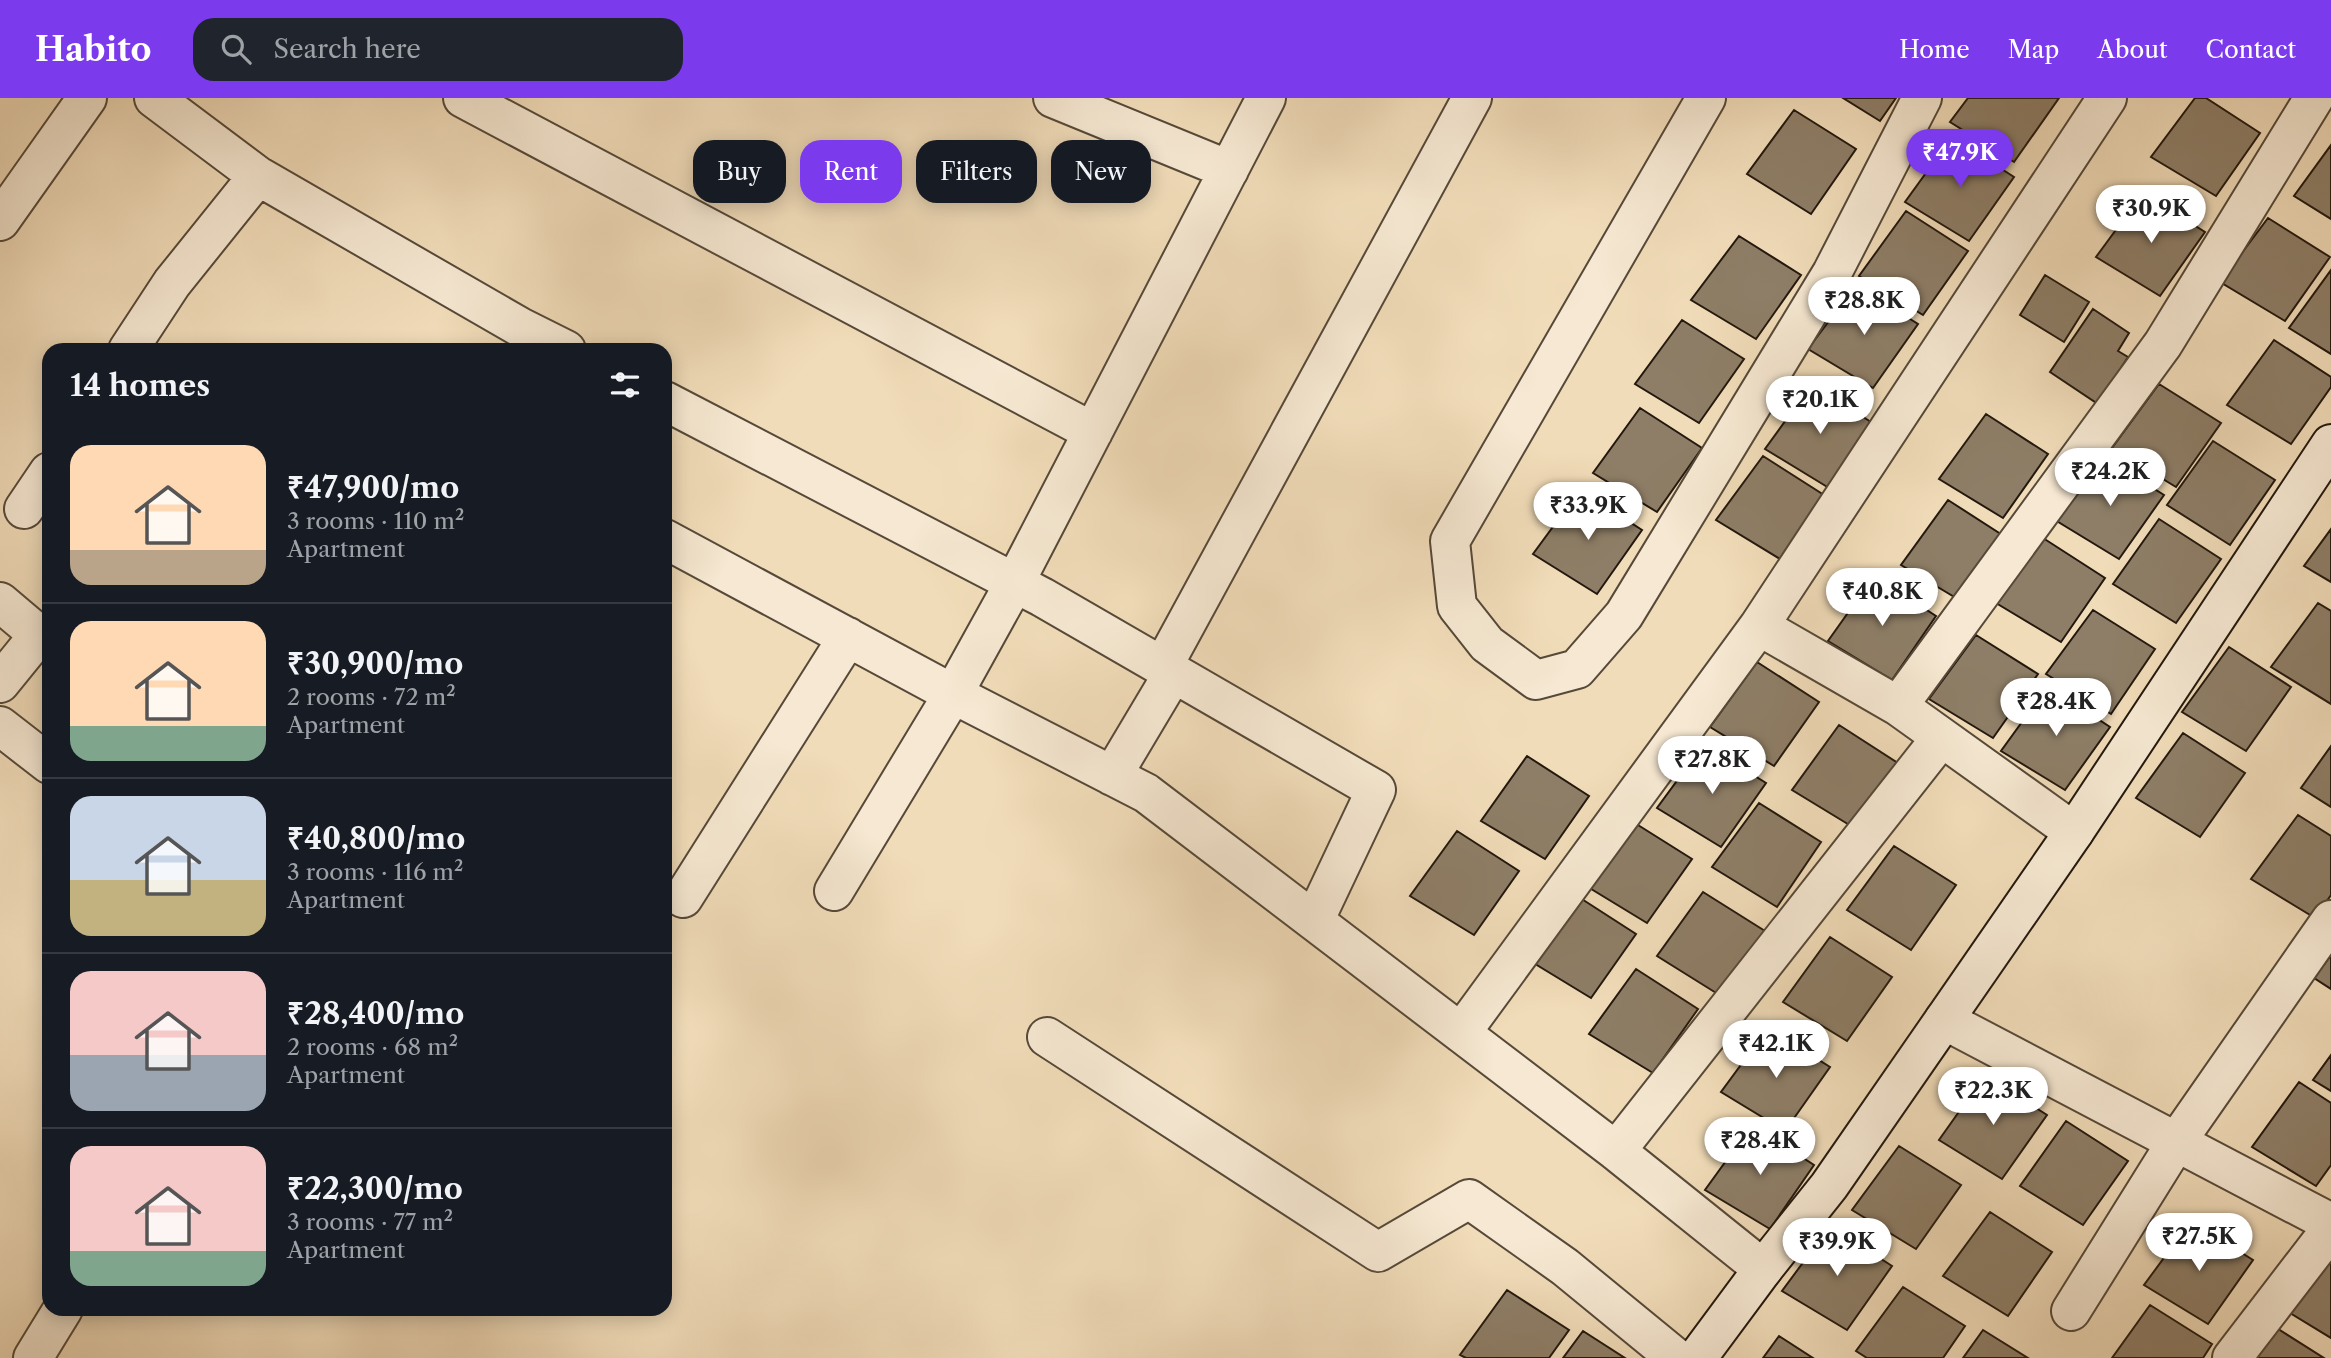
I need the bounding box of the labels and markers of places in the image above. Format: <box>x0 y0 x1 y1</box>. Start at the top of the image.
pin: ₹47.9K <box>1903 130 2017 189</box>
pin: ₹30.9K <box>2094 186 2208 245</box>
pin: ₹28.8K <box>1807 278 1921 337</box>
pin: ₹20.1K <box>1763 376 1877 436</box>
pin: ₹24.2K <box>2053 448 2167 508</box>
pin: ₹33.9K <box>1531 482 1645 542</box>
pin: ₹40.8K <box>1825 568 1939 628</box>
pin: ₹28.4K <box>1999 678 2113 738</box>
pin: ₹27.8K <box>1655 736 1769 796</box>
pin: ₹42.1K <box>1719 1020 1833 1080</box>
pin: ₹22.3K <box>1936 1068 2050 1127</box>
pin: ₹28.4K <box>1703 1118 1817 1177</box>
pin: ₹27.5K <box>2142 1214 2256 1273</box>
pin: ₹39.9K <box>1780 1218 1894 1278</box>

